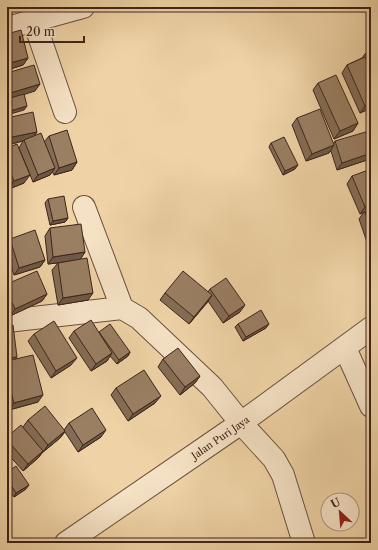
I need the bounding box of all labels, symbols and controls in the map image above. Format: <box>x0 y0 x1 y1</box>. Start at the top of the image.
scale bar <box>20 18 84 44</box>
text: 20 m <box>26 24 55 39</box>
street label: Jalan Puri Jaya <box>187 412 252 463</box>
north arrow <box>320 492 360 532</box>
text: U <box>329 495 343 511</box>

